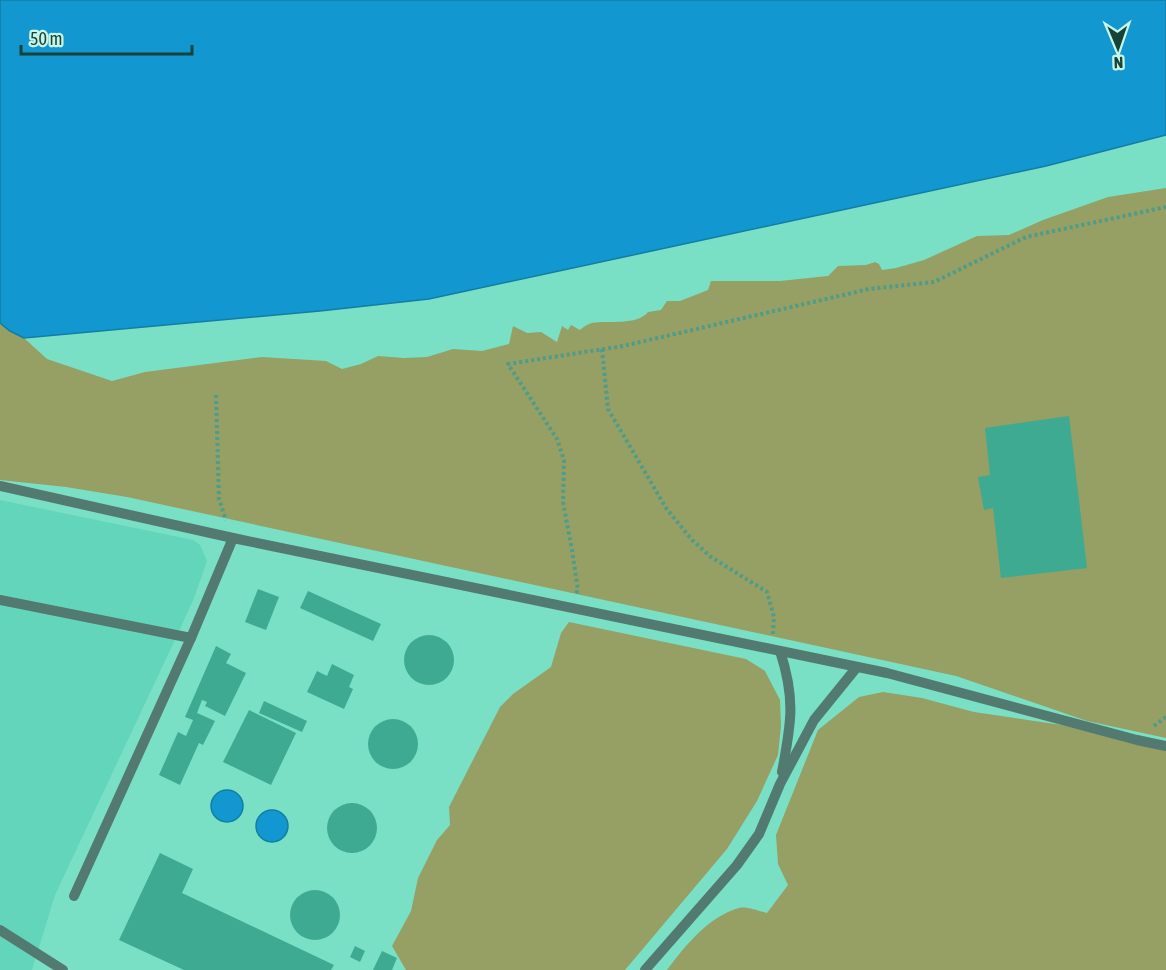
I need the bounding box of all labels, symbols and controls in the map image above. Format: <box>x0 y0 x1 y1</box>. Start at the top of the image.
scale bar <box>21 18 192 56</box>
north arrow <box>1088 18 1148 78</box>
text: 50 m <box>30 28 62 49</box>
text: N <box>1113 54 1124 72</box>

